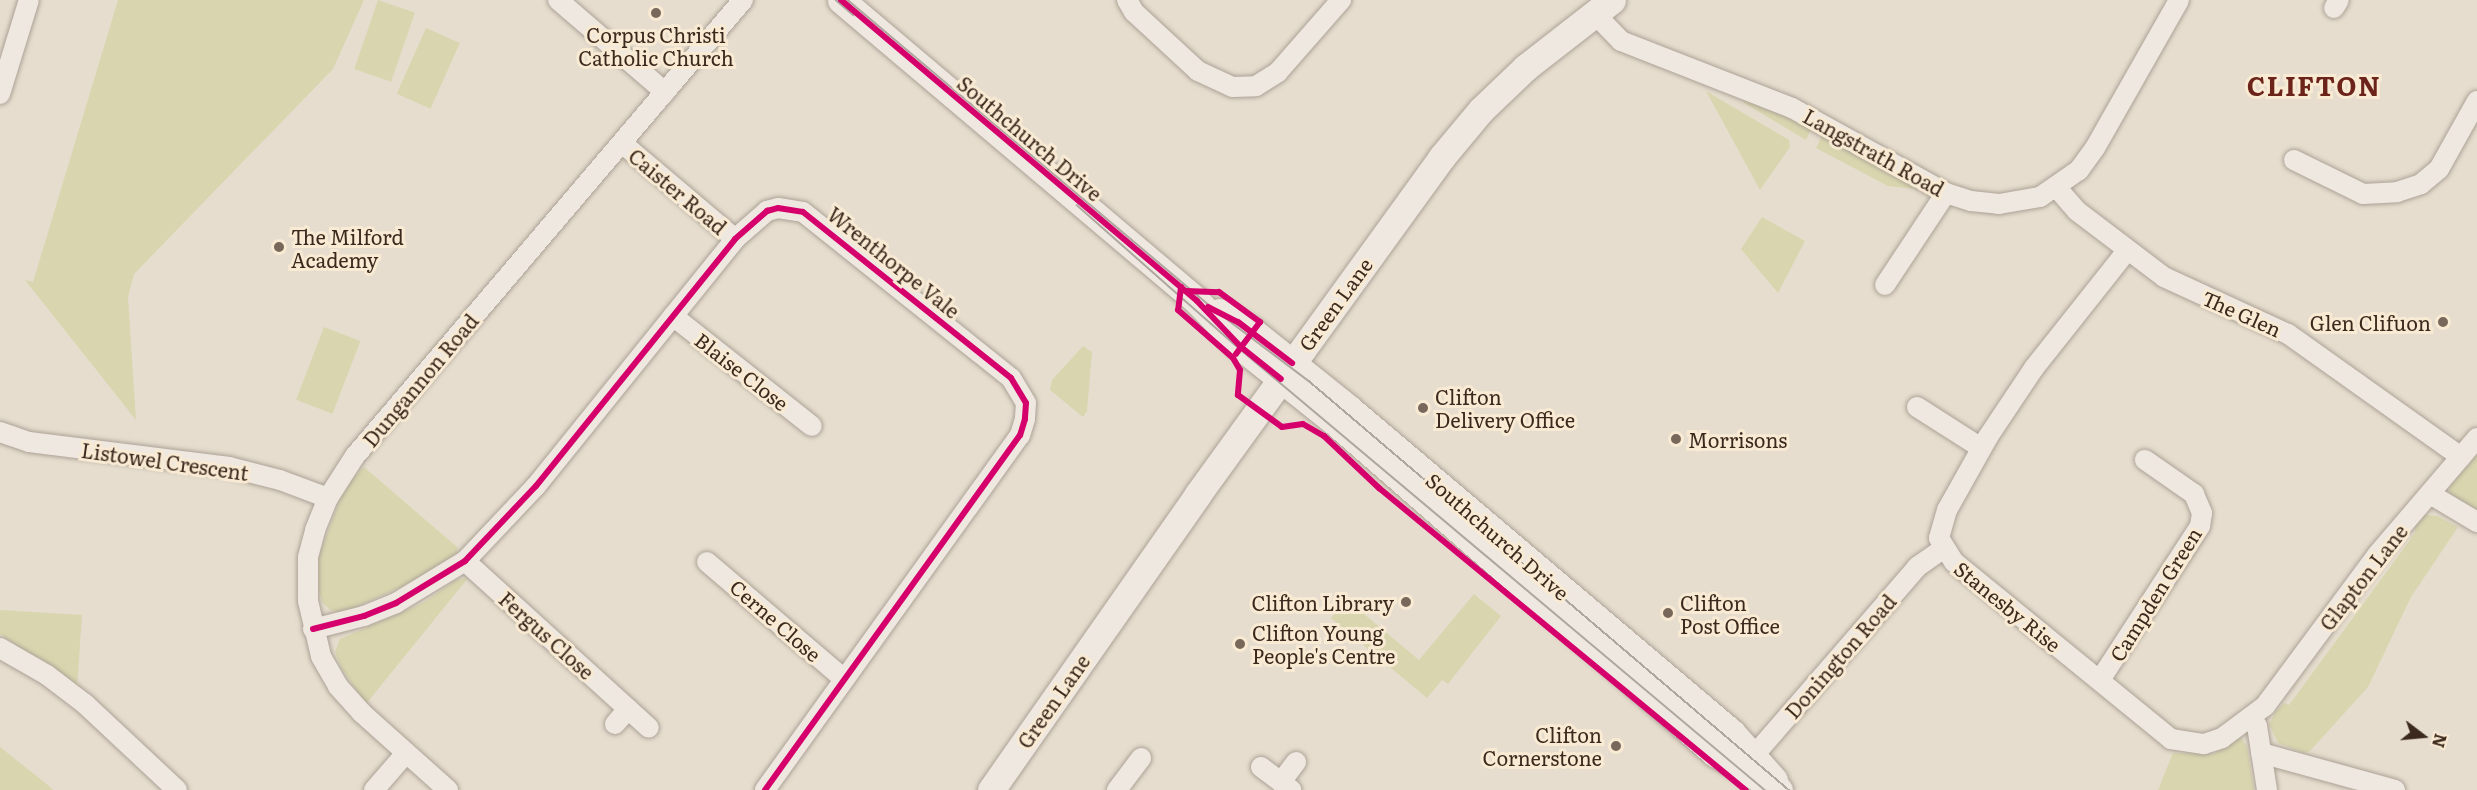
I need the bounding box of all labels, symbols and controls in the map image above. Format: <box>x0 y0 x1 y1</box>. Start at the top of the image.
marker: Corpus Christi Catholic Church <box>649 6 663 20</box>
place label: Corpus Christi Catholic Church <box>578 22 734 69</box>
district label: CLIFTON <box>2247 69 2381 101</box>
street label: Southchurch Drive <box>953 71 1107 205</box>
street label: Langstrath Road <box>1799 103 1949 201</box>
street label: Caister Road <box>624 143 732 239</box>
street label: Wrenthorpe Vale <box>823 201 965 323</box>
place label: The Milford Academy <box>291 224 404 271</box>
marker: The Milford Academy <box>272 240 286 254</box>
street label: Green Lane <box>1293 253 1377 355</box>
street label: The Glen <box>2199 285 2285 341</box>
street label: Dungannon Road <box>357 309 483 451</box>
place label: Glen Clifuon <box>2310 310 2431 334</box>
marker: Glen Clifuon <box>2436 315 2450 329</box>
street label: Blaise Close <box>691 327 793 415</box>
place label: Clifton Delivery Office <box>1435 384 1575 431</box>
marker: Clifton Delivery Office <box>1416 401 1430 415</box>
place label: Morrisons <box>1688 427 1787 451</box>
marker: Morrisons <box>1669 432 1683 446</box>
street label: Listowel Crescent <box>80 437 250 485</box>
street label: Southchurch Drive <box>1422 468 1574 604</box>
street label: Glapton Lane <box>2314 519 2412 635</box>
street label: Campden Green <box>2104 523 2206 665</box>
street label: Stanesby Rise <box>1950 556 2066 656</box>
street label: Cerne Close <box>726 574 826 666</box>
street label: Fergus Close <box>495 586 599 684</box>
street label: Donington Road <box>1780 589 1900 723</box>
place label: Clifton Library <box>1251 590 1394 614</box>
place label: Clifton Post Office <box>1680 590 1780 637</box>
marker: Clifton Library <box>1399 595 1413 609</box>
marker: Clifton Post Office <box>1661 606 1675 620</box>
place label: Clifton Young People's Centre <box>1252 620 1395 667</box>
marker: Clifton Young People's Centre <box>1233 637 1247 651</box>
street label: Green Lane <box>1012 650 1094 752</box>
north arrow <box>2393 706 2453 766</box>
place label: Clifton Cornerstone <box>1482 722 1602 769</box>
text: N <box>2427 731 2454 751</box>
marker: Clifton Cornerstone <box>1607 737 1625 755</box>

